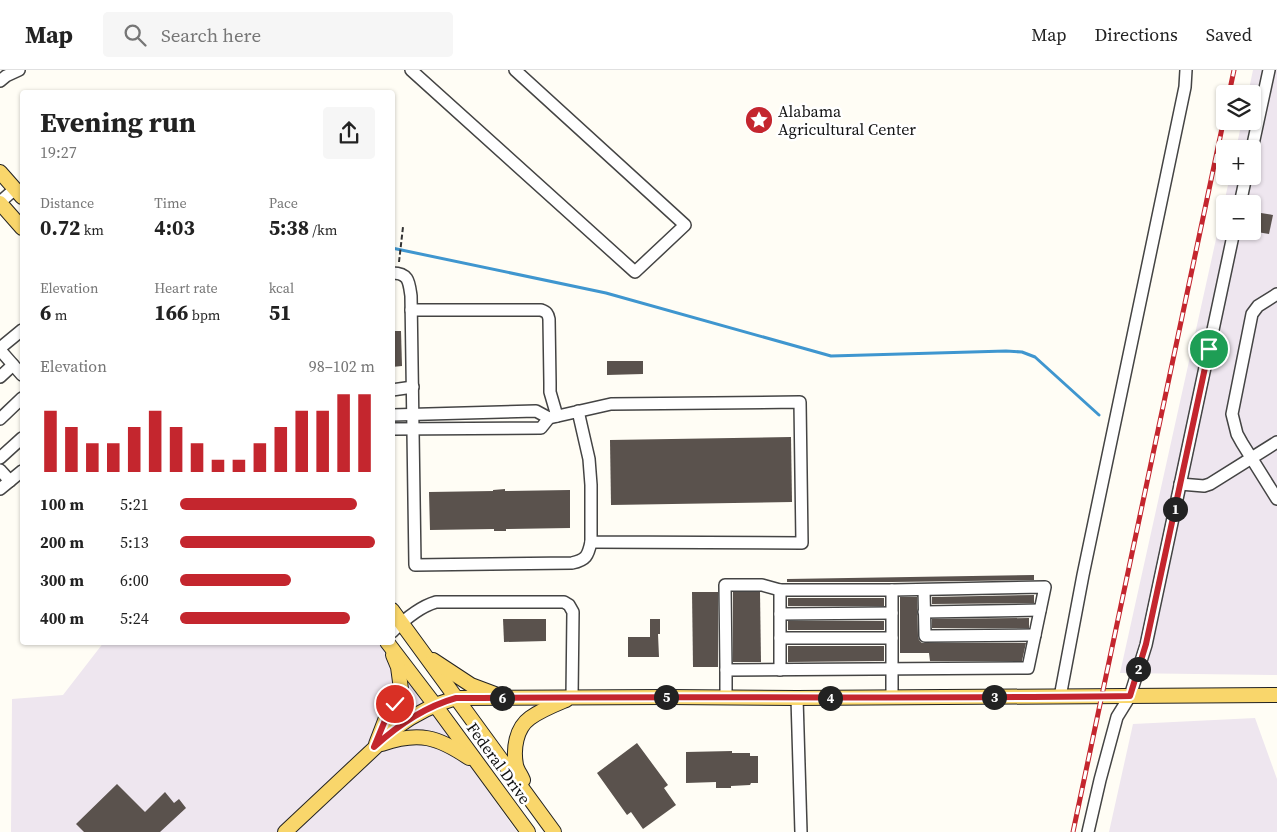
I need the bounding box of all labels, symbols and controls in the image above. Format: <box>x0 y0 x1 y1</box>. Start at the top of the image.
search box <box>103 12 453 57</box>
text: Map <box>25 18 73 51</box>
icon: search <box>121 21 149 49</box>
text: Search here <box>161 22 261 48</box>
text: Map <box>1031 22 1067 47</box>
text: Directions <box>1095 22 1178 47</box>
text: Saved <box>1206 22 1252 47</box>
map controls <box>1216 85 1261 240</box>
button: layers <box>1216 85 1261 130</box>
place label: Alabama Agricultural Center <box>778 100 916 140</box>
text: Evening run <box>40 103 196 141</box>
place icon: Alabama Agricultural Center <box>744 105 774 135</box>
button: share <box>323 107 375 159</box>
button: + <box>1216 140 1261 185</box>
text: 19:27 <box>40 141 77 163</box>
text: Distance <box>40 193 94 213</box>
text: Time <box>154 193 187 213</box>
text: Pace <box>269 193 298 213</box>
button: − <box>1216 195 1261 240</box>
text: 0.72 <box>40 213 80 242</box>
text: 4:03 <box>154 213 195 242</box>
text: 5:38 <box>269 213 309 242</box>
text: km <box>80 220 104 240</box>
text: /km <box>309 220 337 240</box>
text: Elevation <box>40 278 98 298</box>
text: Heart rate <box>154 278 218 298</box>
text: kcal <box>269 278 294 298</box>
text: 6 <box>40 298 51 327</box>
text: 166 <box>154 298 188 327</box>
text: 51 <box>269 298 291 327</box>
text: m <box>51 305 67 325</box>
text: bpm <box>188 305 220 325</box>
pin <box>1188 328 1230 370</box>
icon: arrive <box>1195 335 1223 363</box>
text: Elevation <box>40 355 107 377</box>
text: 98–102 m <box>309 355 375 377</box>
text: 100 m <box>40 493 84 515</box>
text: 5:21 <box>120 493 149 515</box>
pin: 1 <box>1162 496 1188 522</box>
text: 1 <box>1172 499 1179 519</box>
text: 200 m <box>40 531 84 553</box>
text: 5:13 <box>120 531 149 553</box>
text: 300 m <box>40 569 84 591</box>
text: 6:00 <box>120 569 149 591</box>
text: 400 m <box>40 607 84 629</box>
text: 5:24 <box>120 607 149 629</box>
pin: 2 <box>1126 656 1150 682</box>
text: 2 <box>1135 659 1142 679</box>
pin <box>374 683 416 725</box>
pin: 5 <box>654 684 678 710</box>
pin: 3 <box>982 684 1006 710</box>
pin: 6 <box>490 686 514 710</box>
pin: 4 <box>818 686 842 710</box>
text: 5 <box>663 687 670 707</box>
text: 3 <box>991 687 998 707</box>
text: 6 <box>499 688 506 708</box>
text: 4 <box>827 688 834 708</box>
icon: check <box>381 690 409 718</box>
street label: Federal Drive <box>462 718 536 808</box>

